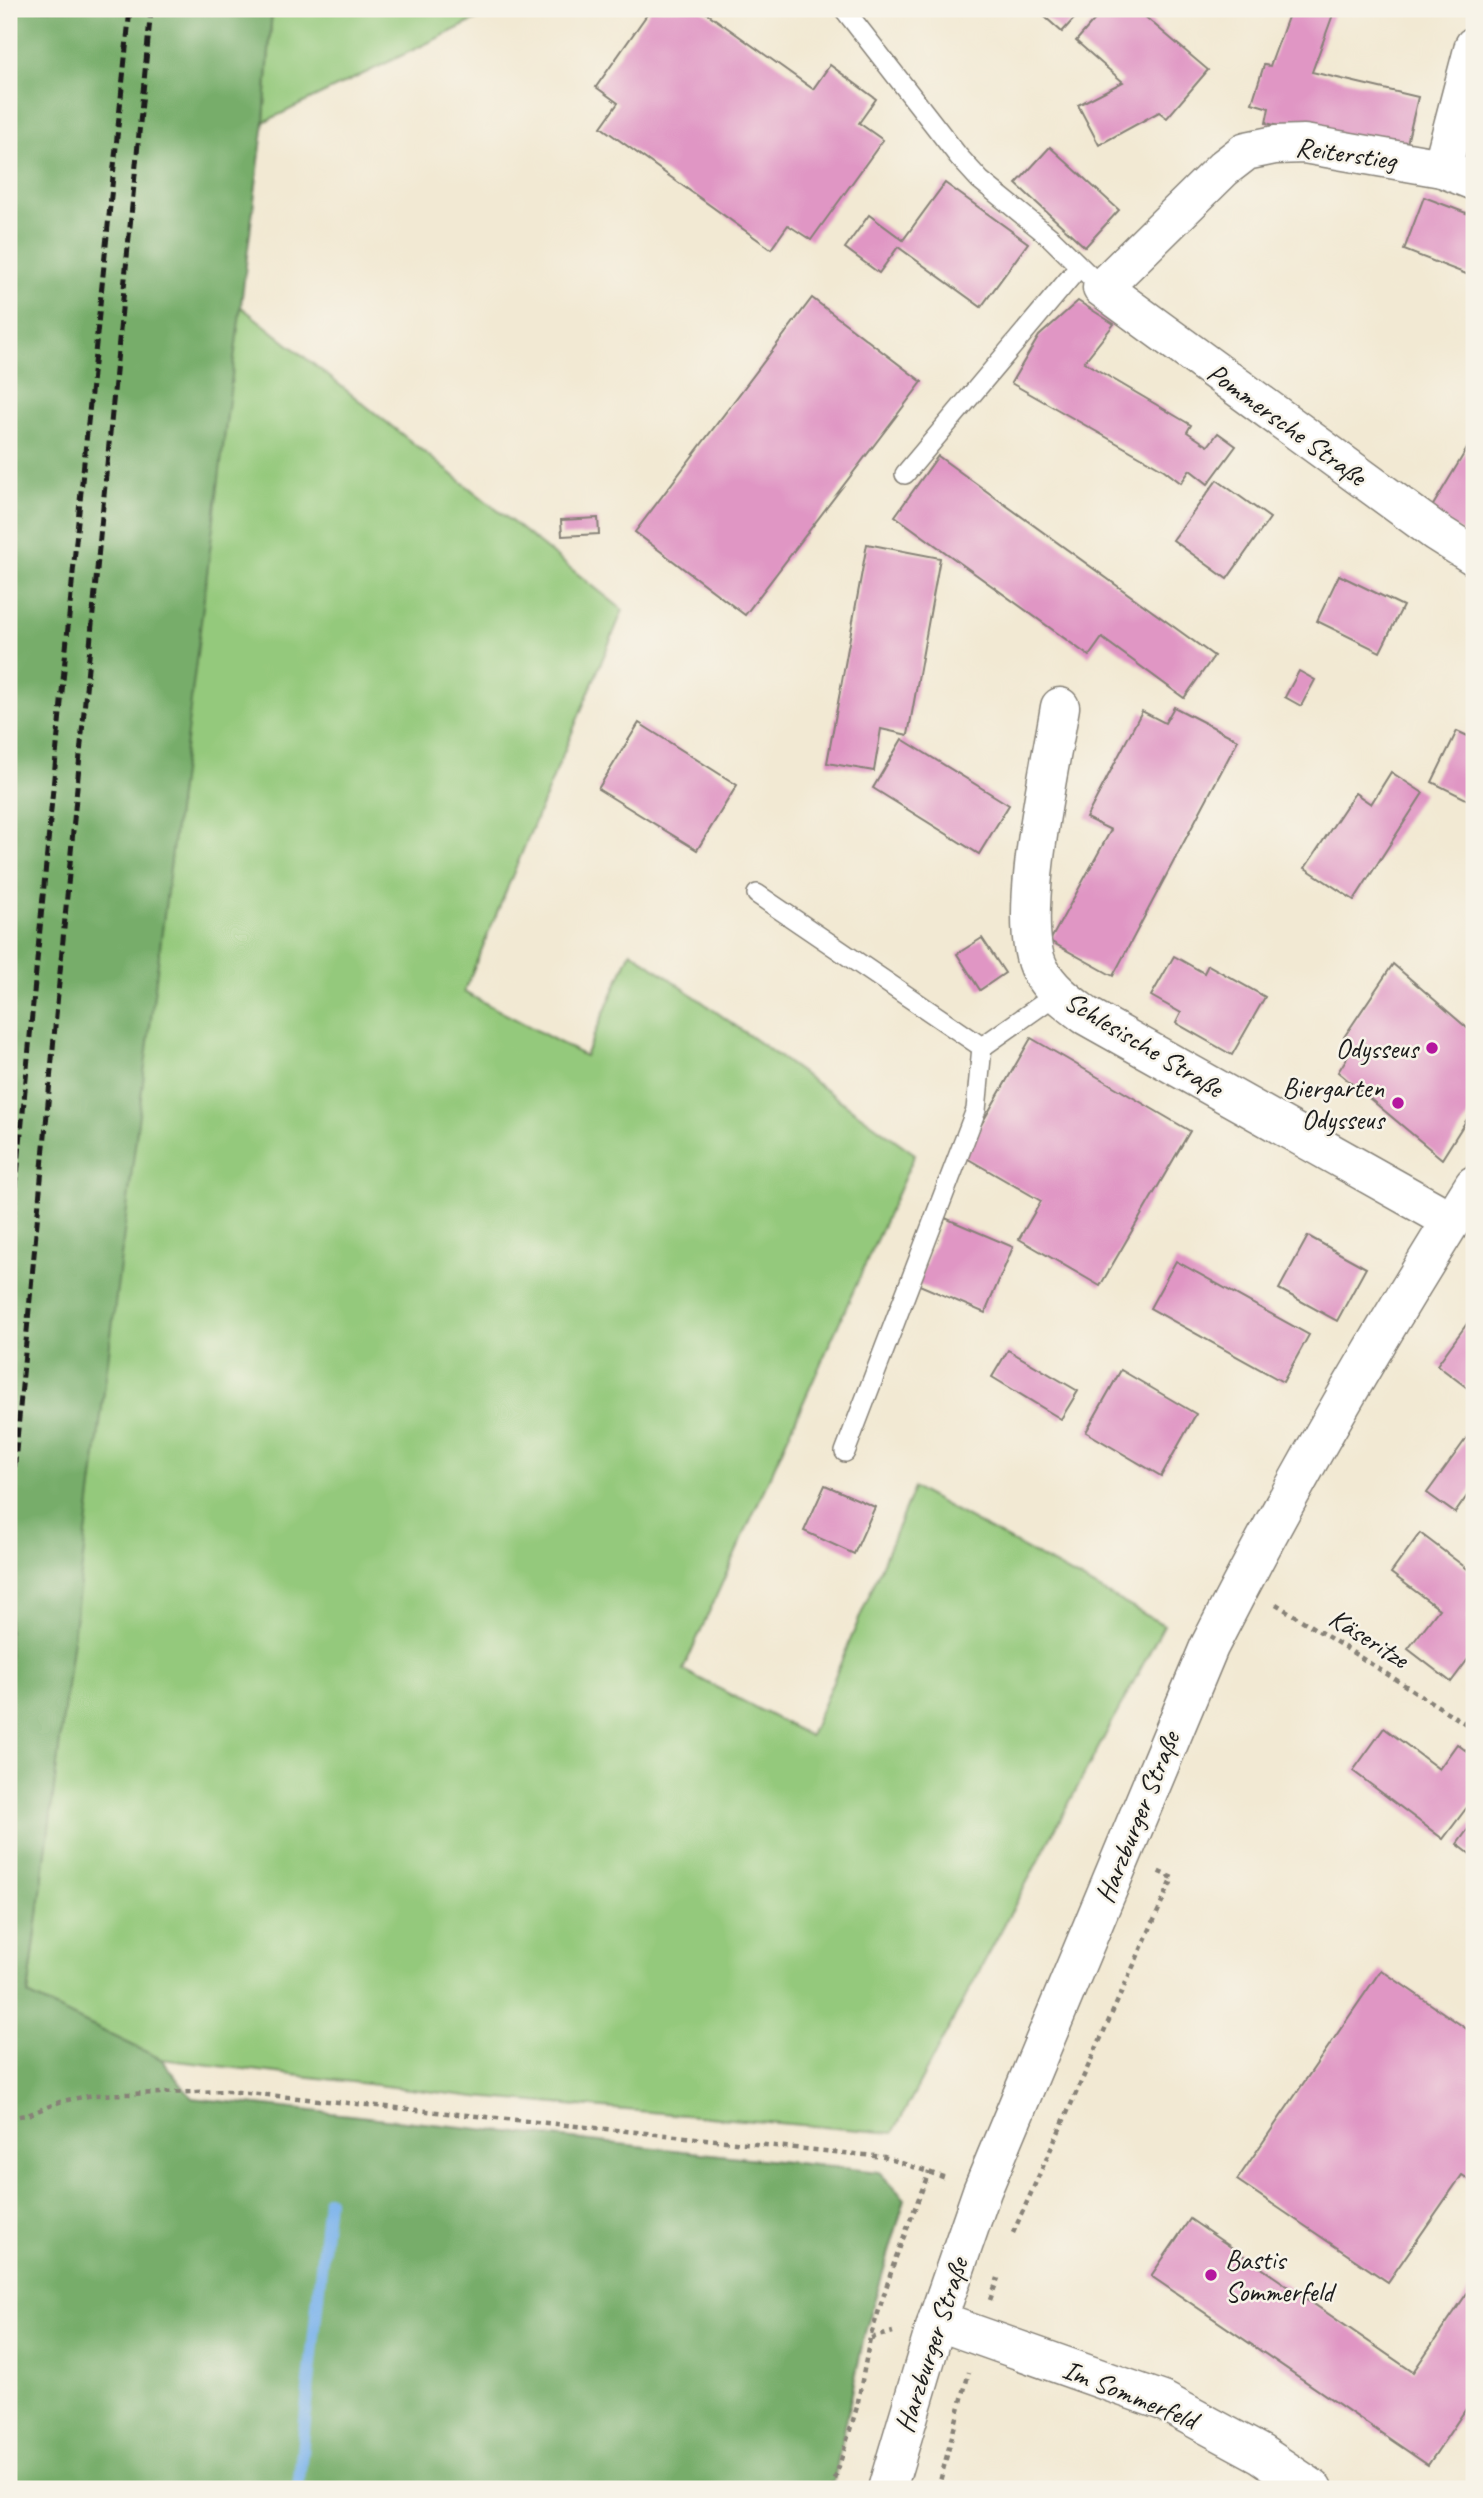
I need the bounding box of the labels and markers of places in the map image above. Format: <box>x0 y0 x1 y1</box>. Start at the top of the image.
place label: Odysseus <box>1335 1031 1420 1066</box>
marker: Odysseus <box>1424 1040 1440 1056</box>
place label: Biergarten Odysseus <box>1282 1070 1386 1137</box>
marker: Biergarten Odysseus <box>1390 1095 1406 1111</box>
place label: Bastis Sommerfeld <box>1225 2242 1337 2309</box>
marker: Bastis Sommerfeld <box>1203 2267 1219 2283</box>

